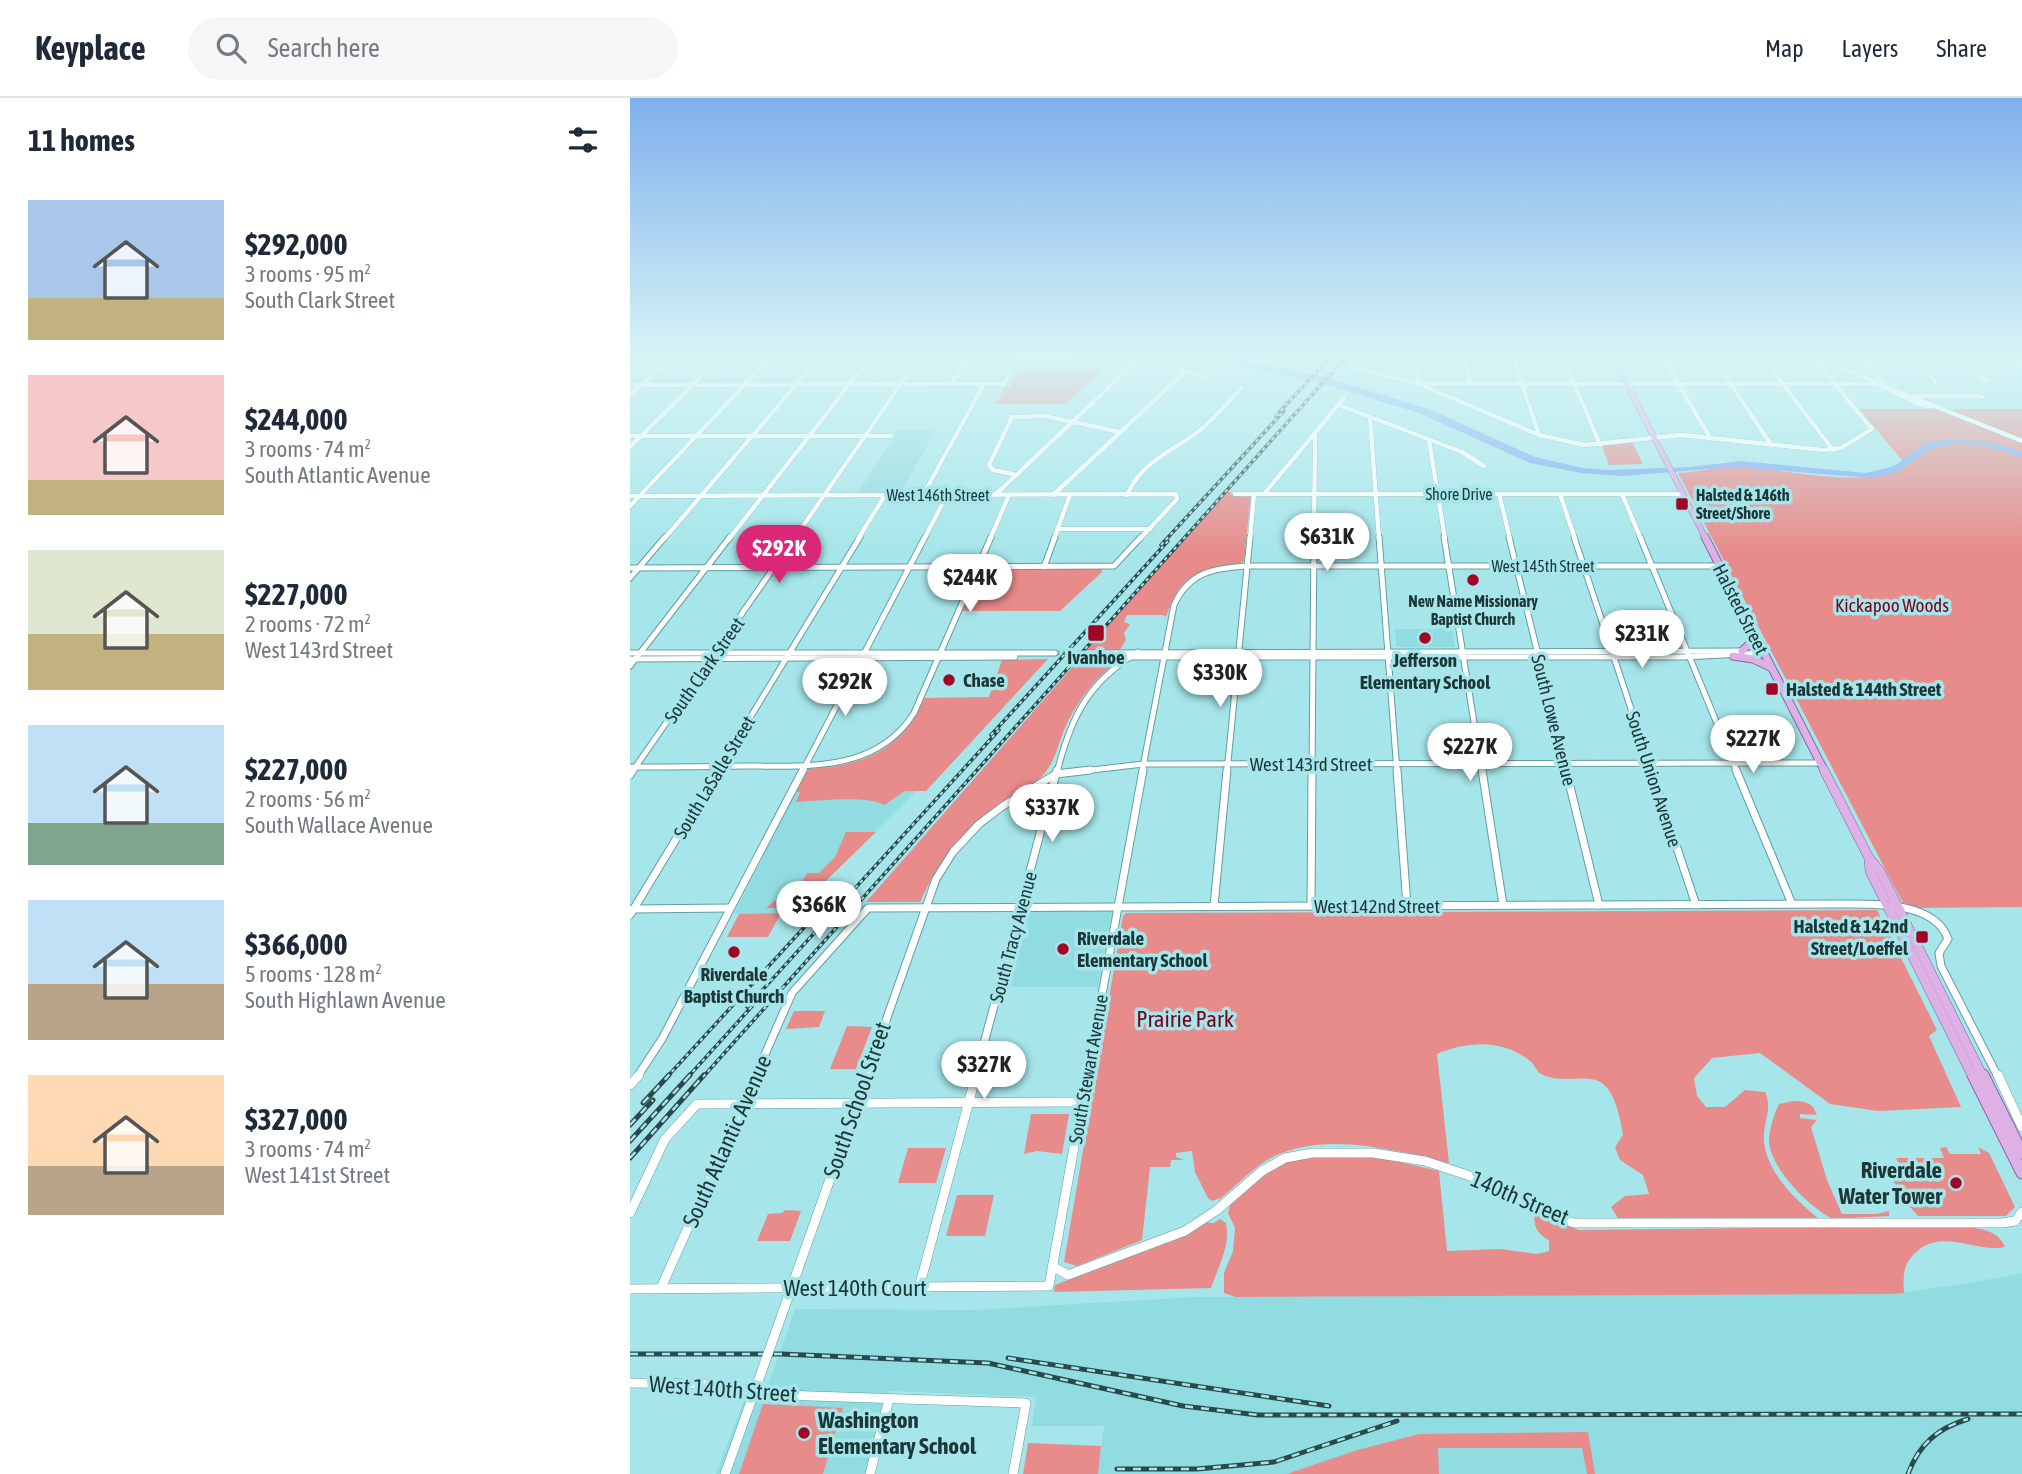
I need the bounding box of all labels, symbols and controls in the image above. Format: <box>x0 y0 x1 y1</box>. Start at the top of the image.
search box <box>188 17 678 80</box>
text: Keyplace <box>35 29 146 67</box>
icon: search <box>212 29 250 67</box>
text: Search here <box>268 33 380 63</box>
text: Map <box>1765 35 1804 62</box>
text: Layers <box>1842 35 1898 62</box>
text: Share <box>1936 35 1987 62</box>
icon: filters <box>564 121 602 159</box>
text: 11 homes <box>28 123 135 157</box>
text: $292,000 <box>245 227 348 261</box>
icon: home <box>84 228 168 312</box>
text: 3 rooms · 95 m² <box>245 261 371 287</box>
text: South Clark Street <box>245 287 395 313</box>
text: $244,000 <box>245 402 348 436</box>
icon: home <box>84 403 168 487</box>
text: 3 rooms · 74 m² <box>245 436 371 462</box>
text: South Atlantic Avenue <box>245 462 431 488</box>
street label: Shore Drive <box>1425 485 1493 503</box>
street label: West 146th Street <box>886 486 990 504</box>
place label: Halsted & 146th Street/Shore <box>1696 486 1790 522</box>
marker: Halsted & 146th Street/Shore <box>1674 496 1690 512</box>
pin: $631K <box>1278 514 1376 573</box>
text: $631K <box>1300 523 1354 549</box>
pin: $292K <box>730 526 828 585</box>
text: $292K <box>752 535 806 561</box>
pin: $244K <box>921 554 1019 614</box>
street label: West 145th Street <box>1491 557 1595 575</box>
street label: Halsted Street <box>1709 560 1773 658</box>
text: $244K <box>943 564 997 590</box>
marker: New Name Missionary Baptist Church <box>1465 572 1481 588</box>
text: $227,000 <box>245 577 348 611</box>
icon: home <box>84 578 168 662</box>
place label: New Name Missionary Baptist Church <box>1408 592 1538 628</box>
park label: Kickapoo Woods <box>1835 594 1949 616</box>
pin: $231K <box>1593 610 1691 670</box>
text: 2 rooms · 72 m² <box>245 611 371 637</box>
street label: South Clark Street <box>659 613 749 727</box>
text: $231K <box>1615 620 1669 646</box>
marker: Ivanhoe <box>1086 623 1106 643</box>
marker: Jefferson Elementary School <box>1417 630 1433 646</box>
text: West 143rd Street <box>245 637 393 663</box>
place label: Ivanhoe <box>1067 646 1125 668</box>
place label: Jefferson Elementary School <box>1360 649 1491 693</box>
pin: $330K <box>1171 650 1269 709</box>
street label: South Lowe Avenue <box>1527 652 1581 788</box>
pin: $292K <box>796 658 894 718</box>
text: $330K <box>1193 659 1247 685</box>
text: $292K <box>818 668 872 694</box>
place label: Chase <box>963 669 1005 691</box>
marker: Chase <box>941 672 957 688</box>
place label: Halsted & 144th Street <box>1786 678 1942 700</box>
marker: Halsted & 144th Street <box>1764 681 1780 697</box>
street label: South Union Avenue <box>1622 708 1686 850</box>
street label: South LaSalle Street <box>669 712 759 842</box>
pin: $227K <box>1704 716 1802 775</box>
pin: $227K <box>1421 724 1519 783</box>
text: $227K <box>1726 725 1780 751</box>
text: $227K <box>1443 733 1497 759</box>
text: $227,000 <box>245 752 348 786</box>
icon: home <box>84 753 168 837</box>
street label: West 143rd Street <box>1250 753 1372 775</box>
pin: $337K <box>1003 784 1101 844</box>
text: 2 rooms · 56 m² <box>245 786 371 812</box>
text: $337K <box>1025 794 1079 820</box>
text: South Wallace Avenue <box>245 812 433 838</box>
street label: South Tracy Avenue <box>985 869 1041 1005</box>
pin: $366K <box>770 882 868 941</box>
text: $366K <box>792 891 846 917</box>
street label: West 142nd Street <box>1314 895 1440 917</box>
place label: Halsted & 142nd Street/Loeffel <box>1793 915 1909 959</box>
text: $366,000 <box>245 927 348 961</box>
place label: Riverdale Elementary School <box>1077 927 1209 971</box>
icon: home <box>84 928 168 1012</box>
marker: Halsted & 142nd Street/Loeffel <box>1914 929 1930 945</box>
marker: Riverdale Elementary School <box>1055 941 1071 957</box>
marker: Riverdale Baptist Church <box>726 944 742 960</box>
text: 5 rooms · 128 m² <box>245 961 382 987</box>
place label: Riverdale Baptist Church <box>684 963 784 1007</box>
text: South Highlawn Avenue <box>245 987 446 1013</box>
street label: South Stewart Avenue <box>1064 993 1112 1145</box>
park label: Prairie Park <box>1136 1006 1234 1032</box>
street label: South School Street <box>818 1019 896 1181</box>
pin: $327K <box>935 1042 1033 1101</box>
street label: South Atlantic Avenue <box>677 1051 777 1231</box>
text: $327K <box>957 1051 1011 1077</box>
text: $327,000 <box>245 1102 348 1136</box>
icon: home <box>84 1103 168 1187</box>
text: 3 rooms · 74 m² <box>245 1136 371 1162</box>
place label: Riverdale Water Tower <box>1838 1157 1943 1209</box>
text: West 141st Street <box>245 1162 390 1188</box>
street label: 140th Street <box>1467 1166 1573 1230</box>
marker: Riverdale Water Tower <box>1948 1175 1964 1191</box>
street label: West 140th Court <box>783 1275 927 1301</box>
street label: West 140th Street <box>648 1371 798 1407</box>
place label: Washington Elementary School <box>817 1407 977 1459</box>
marker: Washington Elementary School <box>796 1425 812 1441</box>

